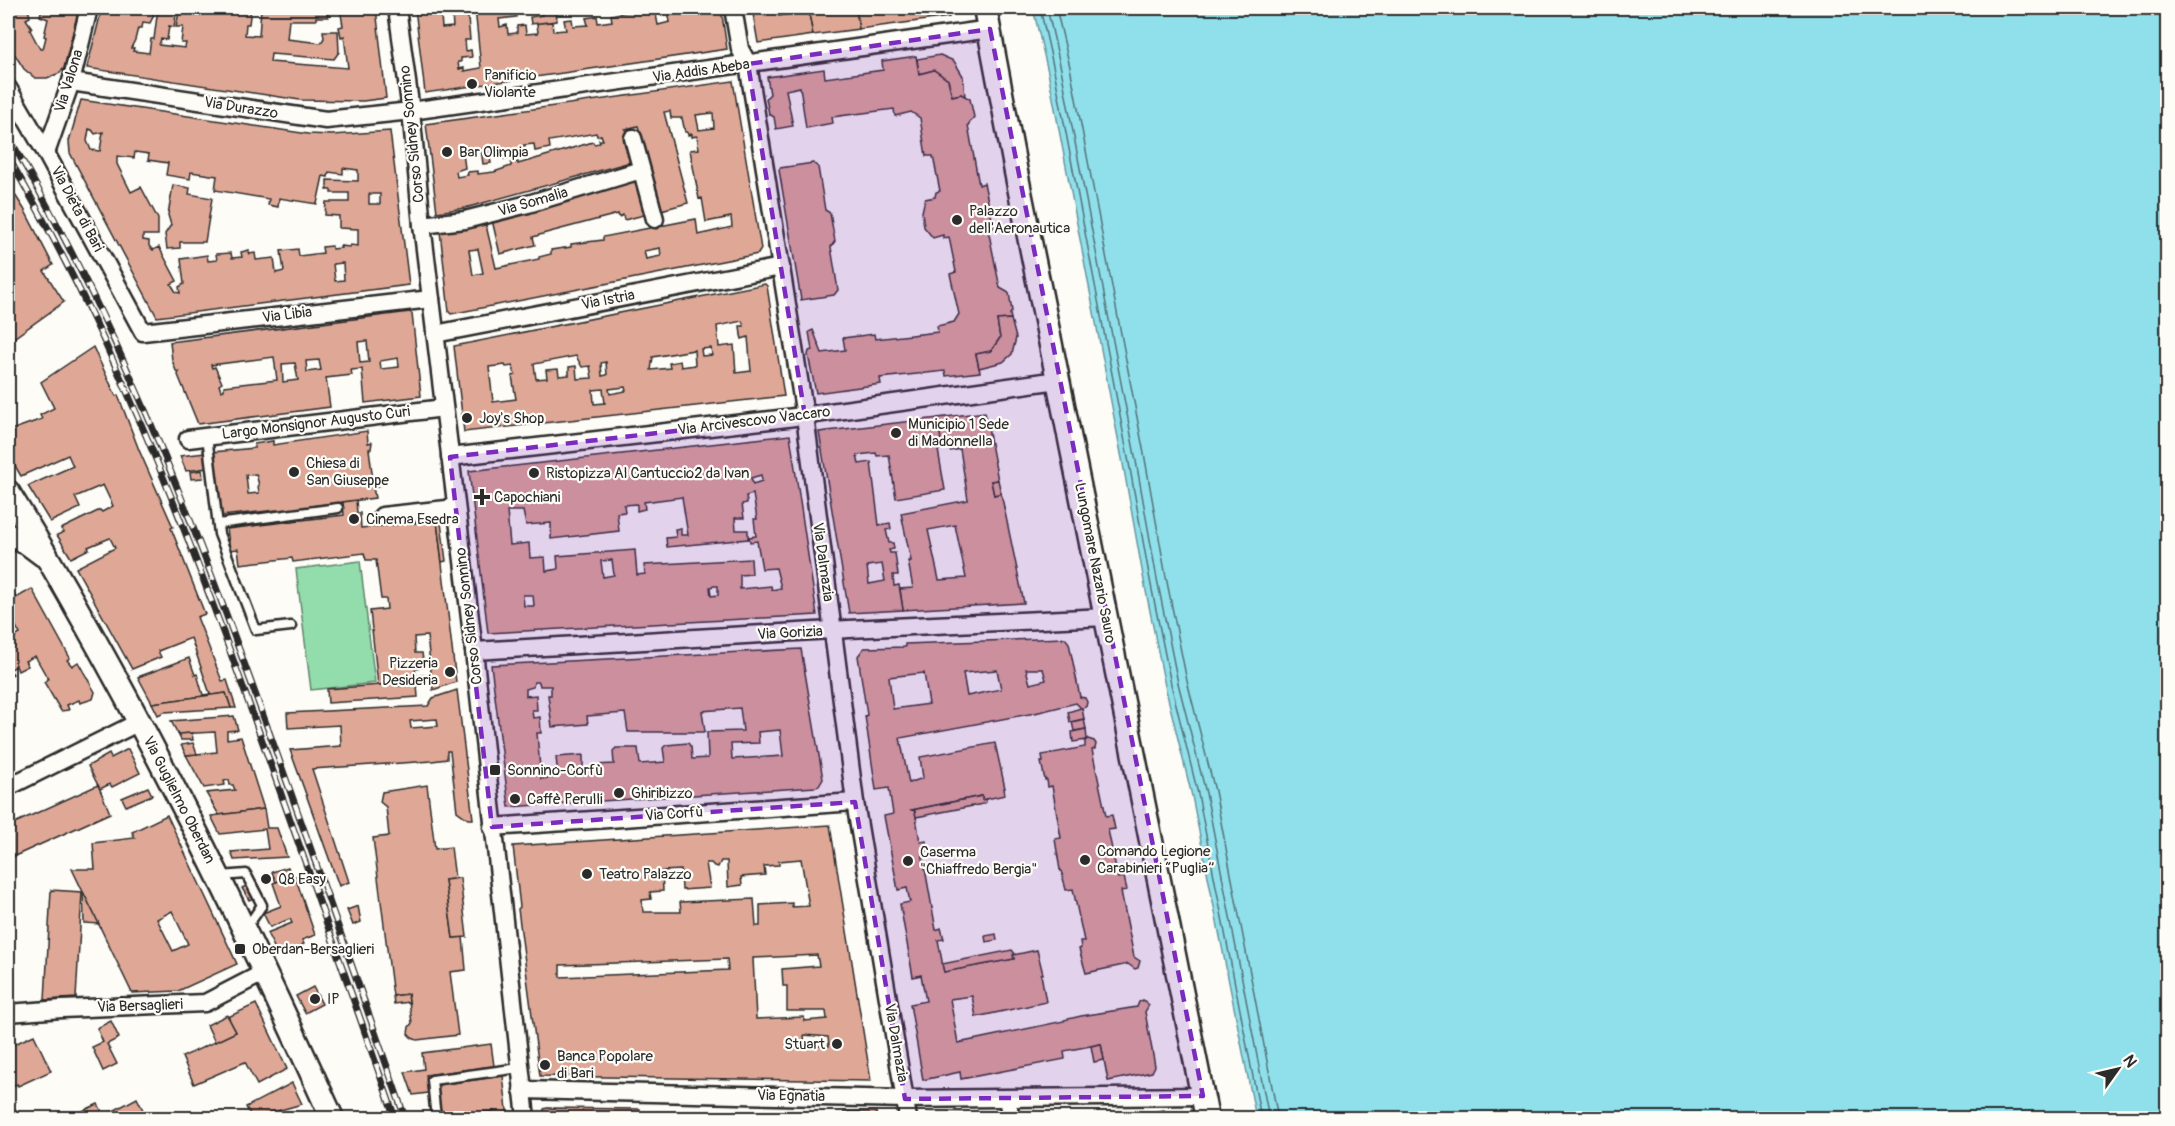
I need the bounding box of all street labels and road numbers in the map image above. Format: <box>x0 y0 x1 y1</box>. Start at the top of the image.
street label: Via Valona <box>50 47 88 115</box>
street label: Via Addis Abeba <box>651 55 751 87</box>
street label: Corso Sidney Sonnino <box>395 64 429 204</box>
street label: Via Durazzo <box>203 93 279 123</box>
street label: Via Dieta di Bari <box>46 163 108 255</box>
street label: Via Somalia <box>496 183 570 221</box>
street label: Via Istria <box>580 286 636 314</box>
street label: Via Libia <box>261 303 313 327</box>
street label: Largo Monsignor Augusto Curi <box>221 402 412 444</box>
street label: Via Arcivescovo Vaccaro <box>677 402 831 440</box>
street label: Lungomare Nazario Sauro <box>1070 481 1120 645</box>
street label: Via Dalmazia <box>808 521 838 603</box>
street label: Corso Sidney Sonnino <box>451 546 487 686</box>
street label: Via Gorizia <box>757 622 823 644</box>
street label: Via Guglielmo Oberdan <box>139 733 219 867</box>
street label: Via Corfù <box>644 802 704 826</box>
street label: Via Bersaglieri <box>97 995 184 1017</box>
street label: Via Dalmazia <box>880 1002 912 1084</box>
street label: Via Egnatia <box>757 1086 825 1106</box>

